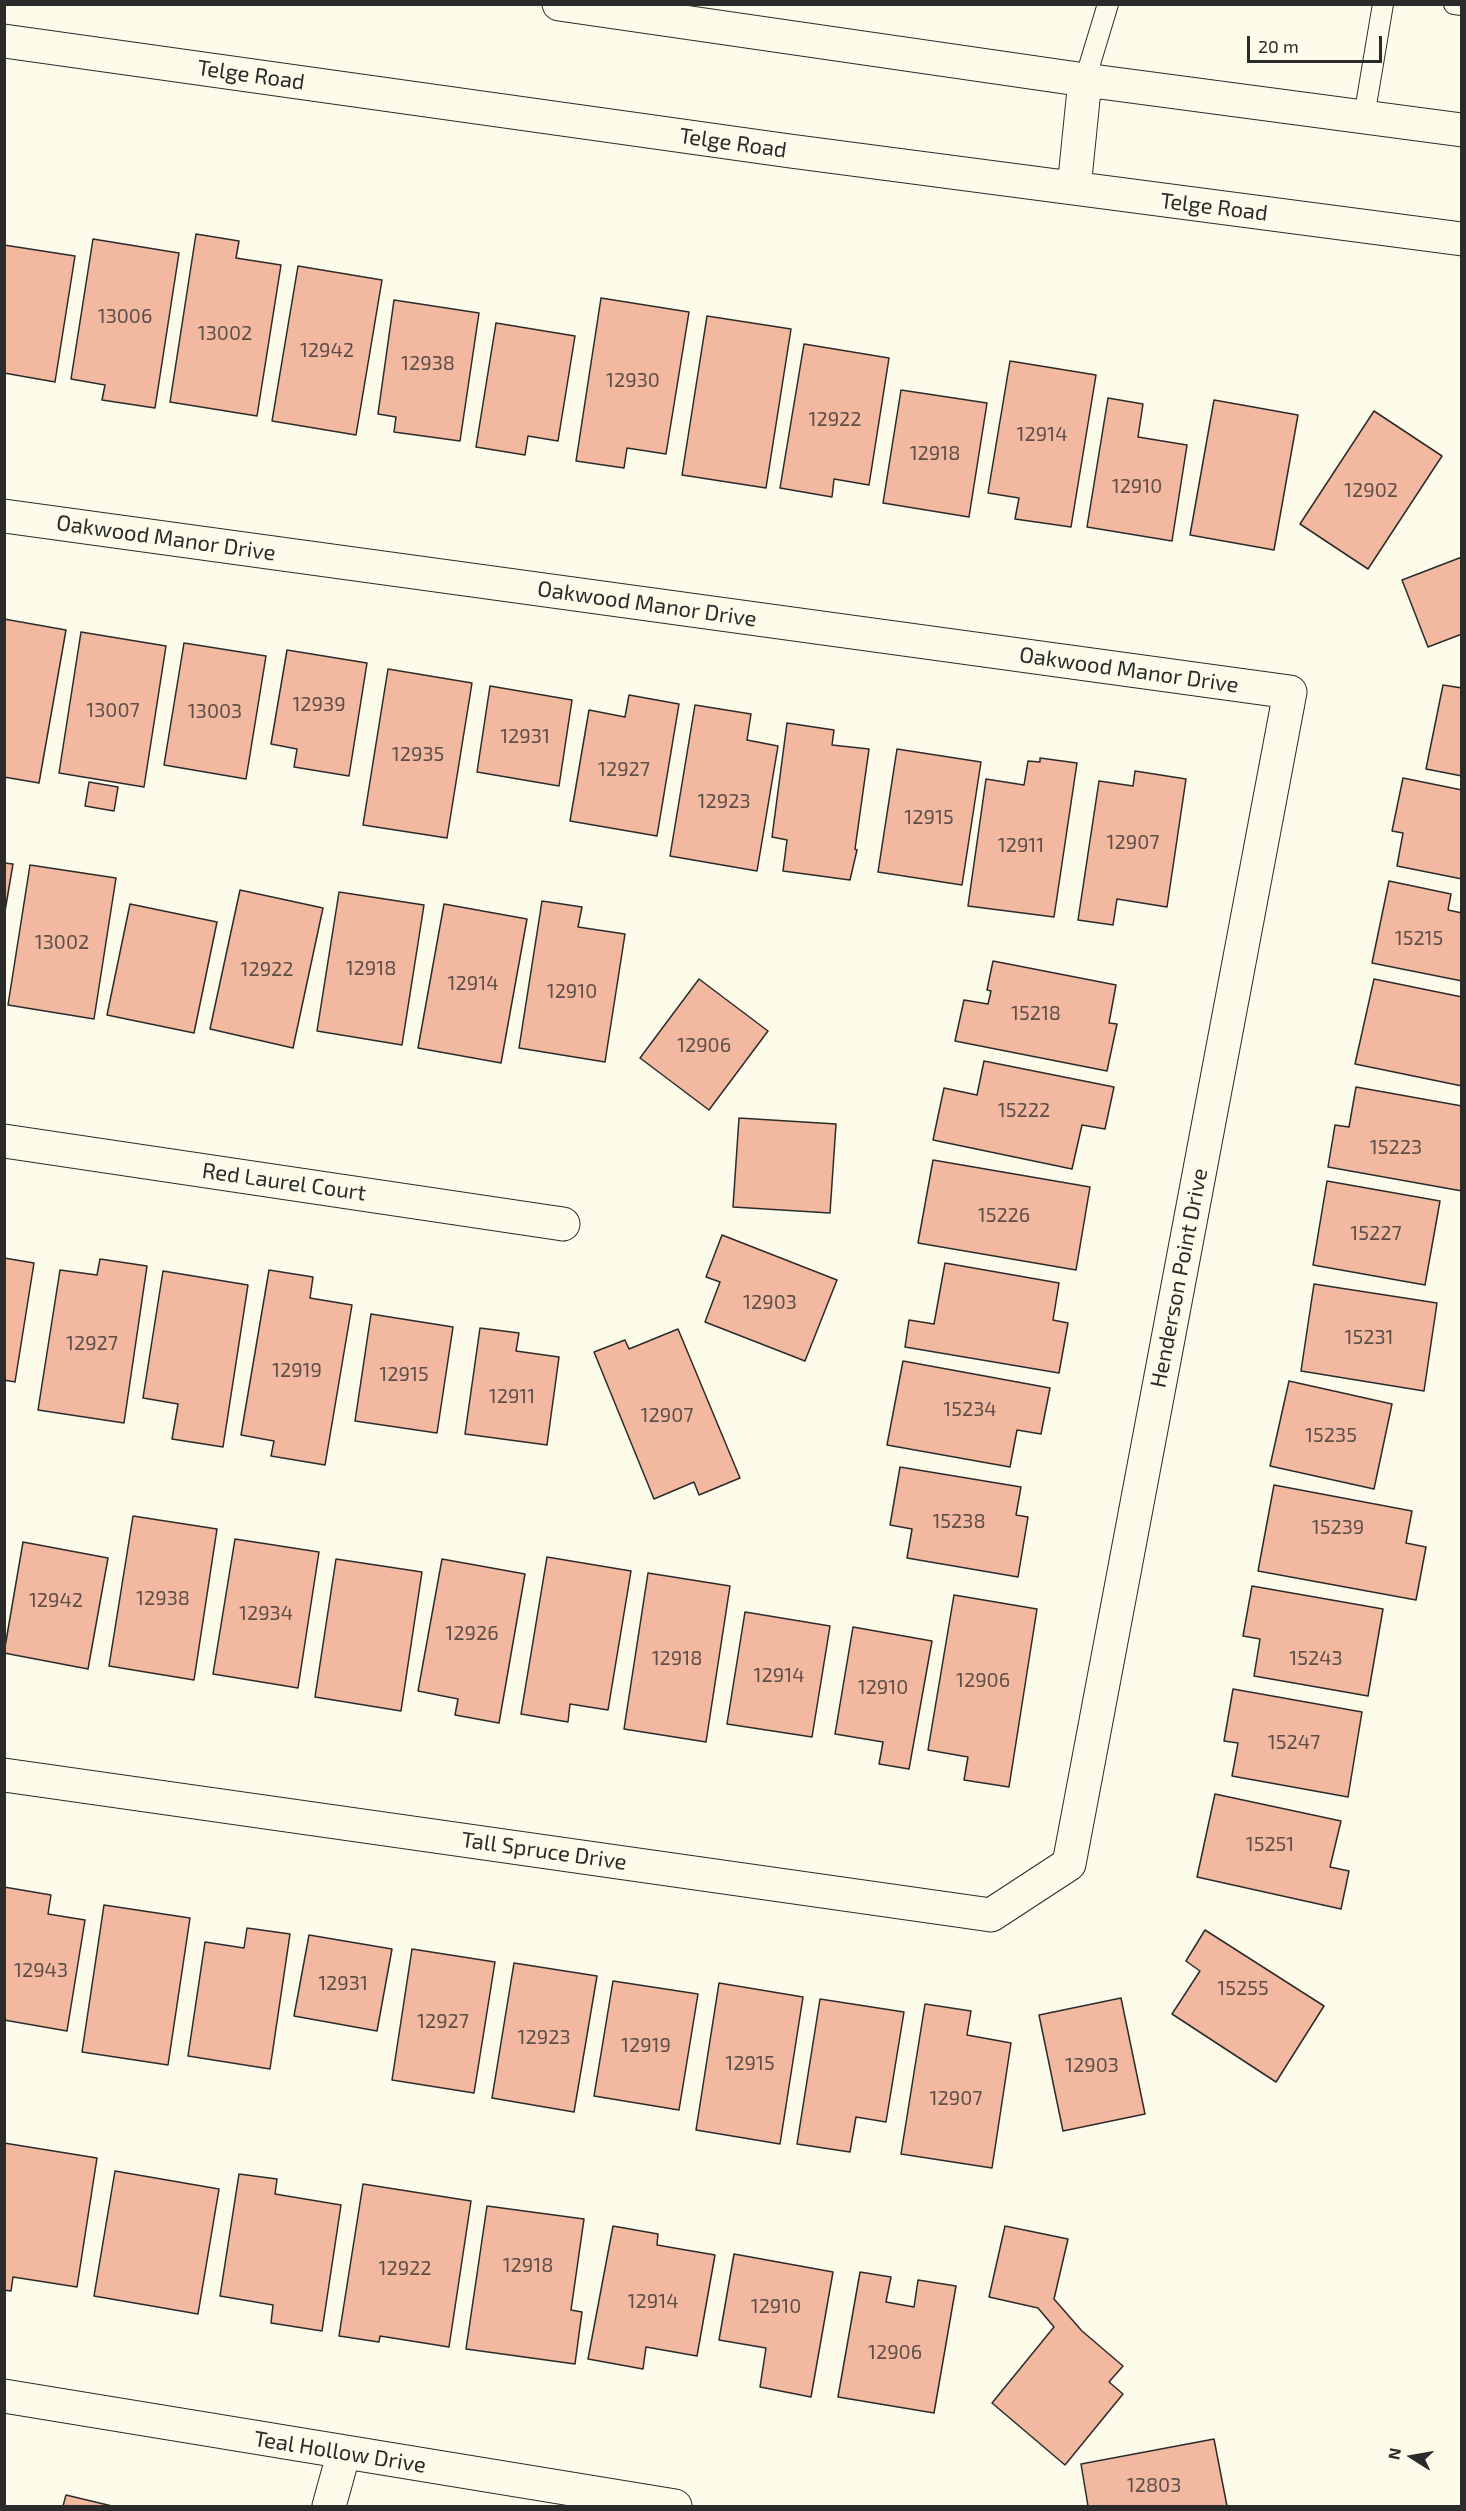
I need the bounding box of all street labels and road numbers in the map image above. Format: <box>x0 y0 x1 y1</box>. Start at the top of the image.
street label: Telge Road <box>196 54 306 96</box>
street label: Telge Road <box>678 122 788 164</box>
street label: Telge Road <box>1159 187 1269 227</box>
street label: Oakwood Manor Drive <box>55 510 277 566</box>
street label: Oakwood Manor Drive <box>536 576 758 632</box>
street label: Oakwood Manor Drive <box>1018 642 1240 698</box>
street label: Red Laurel Court <box>200 1157 368 1207</box>
street label: Henderson Point Drive <box>1145 1166 1213 1390</box>
street label: Tall Spruce Drive <box>460 1826 628 1876</box>
street label: Teal Hollow Drive <box>252 2425 428 2479</box>

